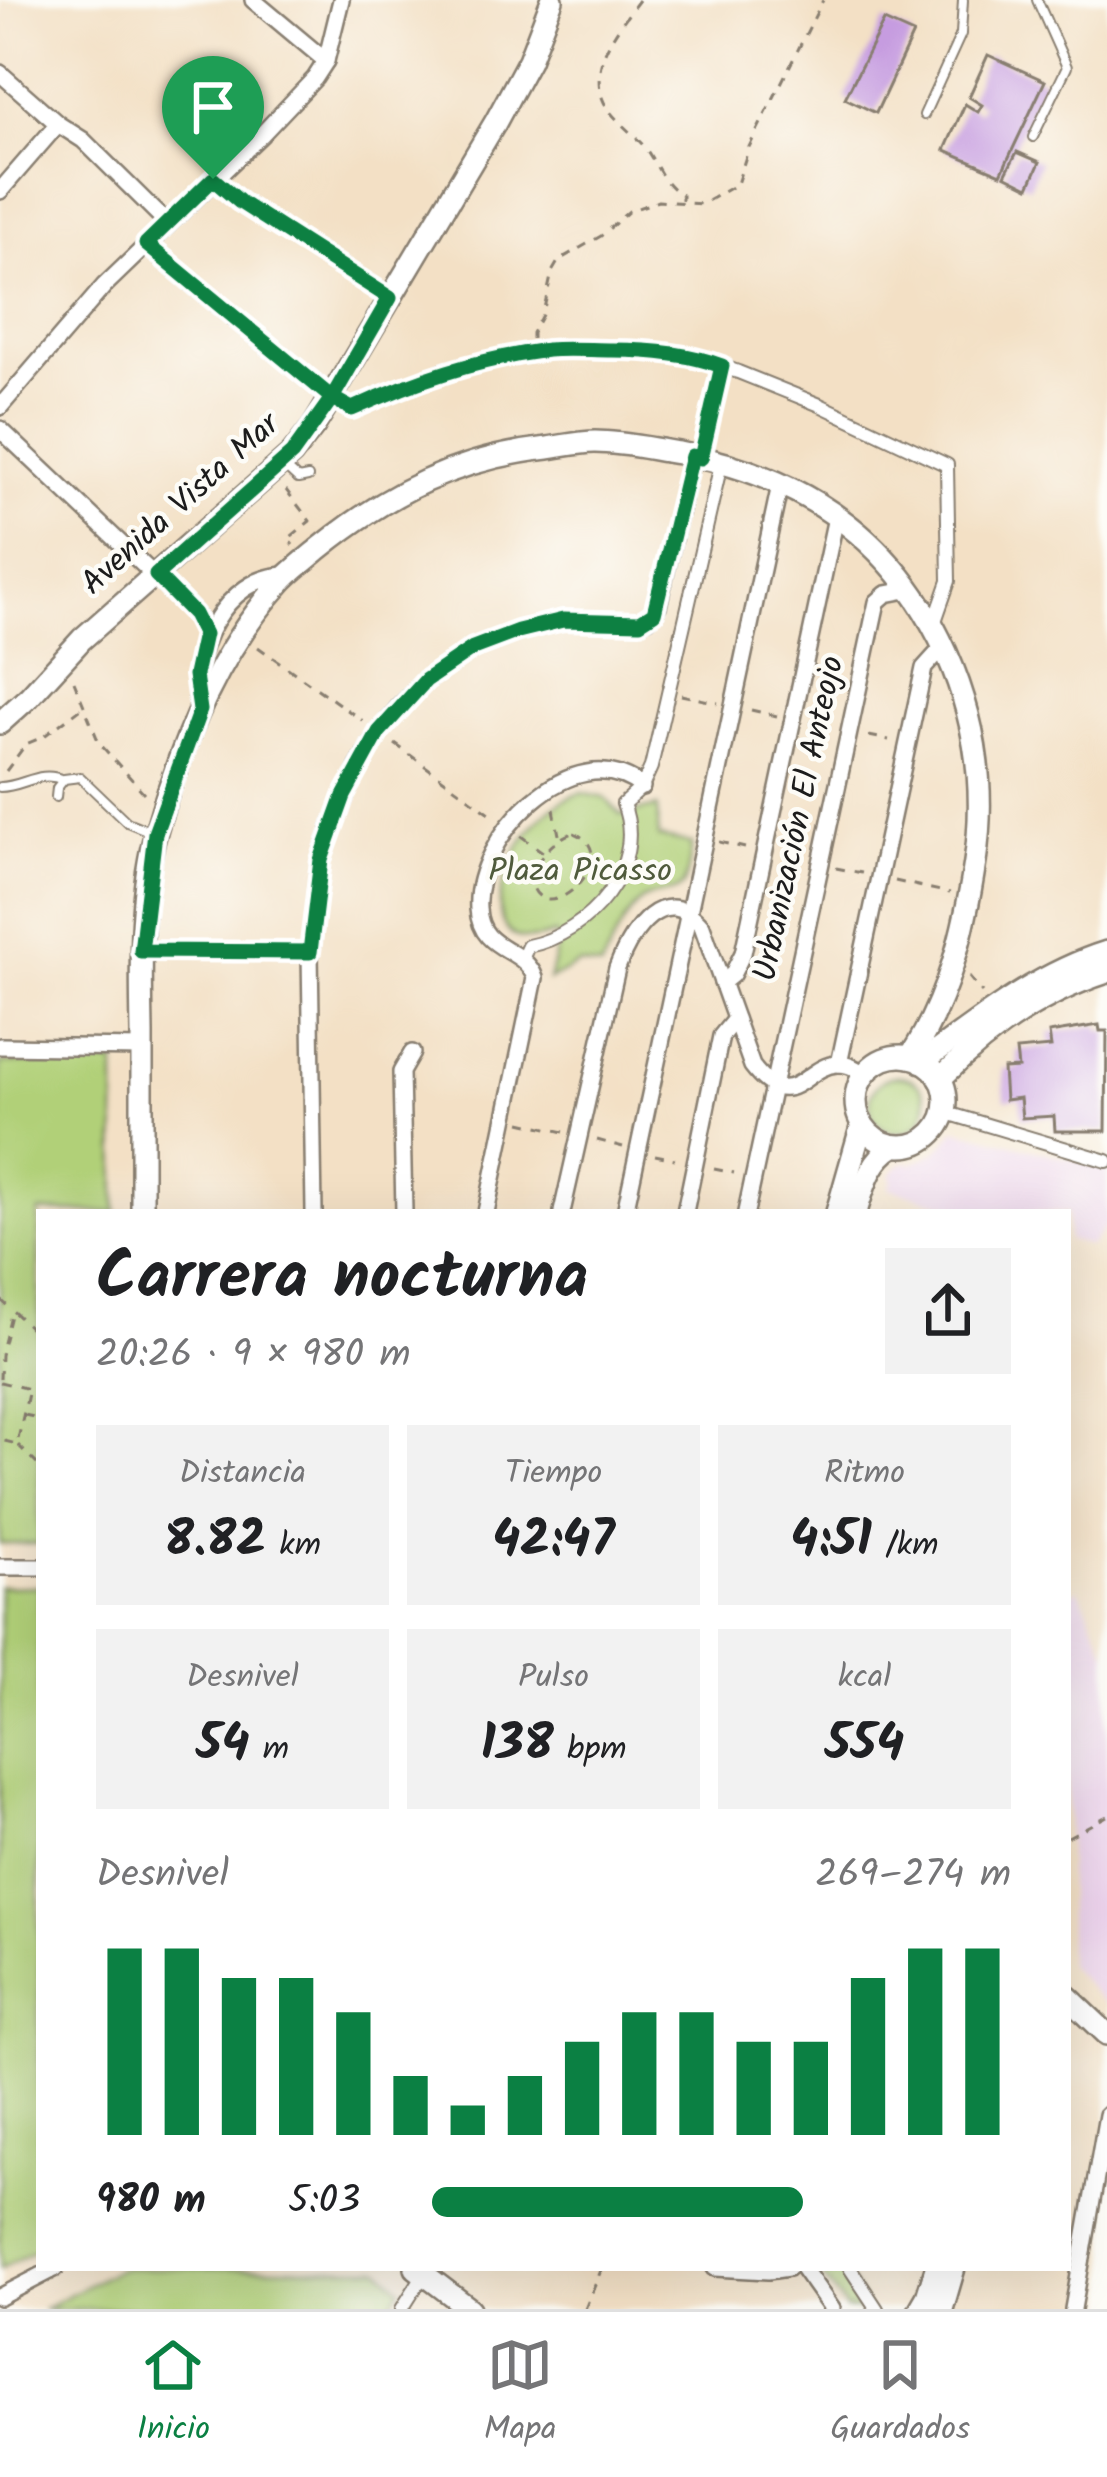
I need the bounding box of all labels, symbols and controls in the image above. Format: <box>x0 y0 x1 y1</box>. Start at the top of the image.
pin <box>162 56 264 179</box>
icon: arrive <box>180 74 246 140</box>
street label: Avenida Vista Mar <box>69 399 294 609</box>
street label: Urbanización El Anteojo <box>740 651 860 987</box>
park label: Plaza Picasso <box>488 846 672 899</box>
text: Carrera nocturna <box>96 1227 588 1332</box>
button: share <box>885 1248 1011 1374</box>
text: 20:26 · 9 × 980 m <box>96 1325 411 1387</box>
text: Distancia <box>179 1448 306 1501</box>
text: Tiempo <box>505 1448 602 1501</box>
text: Ritmo <box>824 1448 905 1501</box>
text: 8.82 <box>164 1501 266 1582</box>
text: 42:47 <box>493 1501 614 1582</box>
text: 4:51 <box>790 1501 872 1582</box>
text: km <box>266 1520 321 1573</box>
text: /km <box>872 1520 939 1573</box>
text: Desnivel <box>186 1652 299 1705</box>
text: Pulso <box>518 1652 589 1705</box>
text: kcal <box>838 1652 891 1705</box>
text: 54 <box>196 1705 250 1786</box>
text: 138 <box>481 1705 554 1786</box>
text: 554 <box>825 1705 904 1786</box>
text: m <box>250 1724 289 1777</box>
text: bpm <box>554 1724 627 1777</box>
text: Desnivel <box>96 1845 229 1907</box>
text: 269–274 m <box>815 1845 1011 1907</box>
text: 980 m <box>96 2171 206 2233</box>
text: 5:03 <box>288 2171 360 2233</box>
tab: Inicio <box>137 2332 210 2457</box>
tab: Mapa <box>484 2332 557 2457</box>
tab: Guardados <box>830 2332 970 2457</box>

